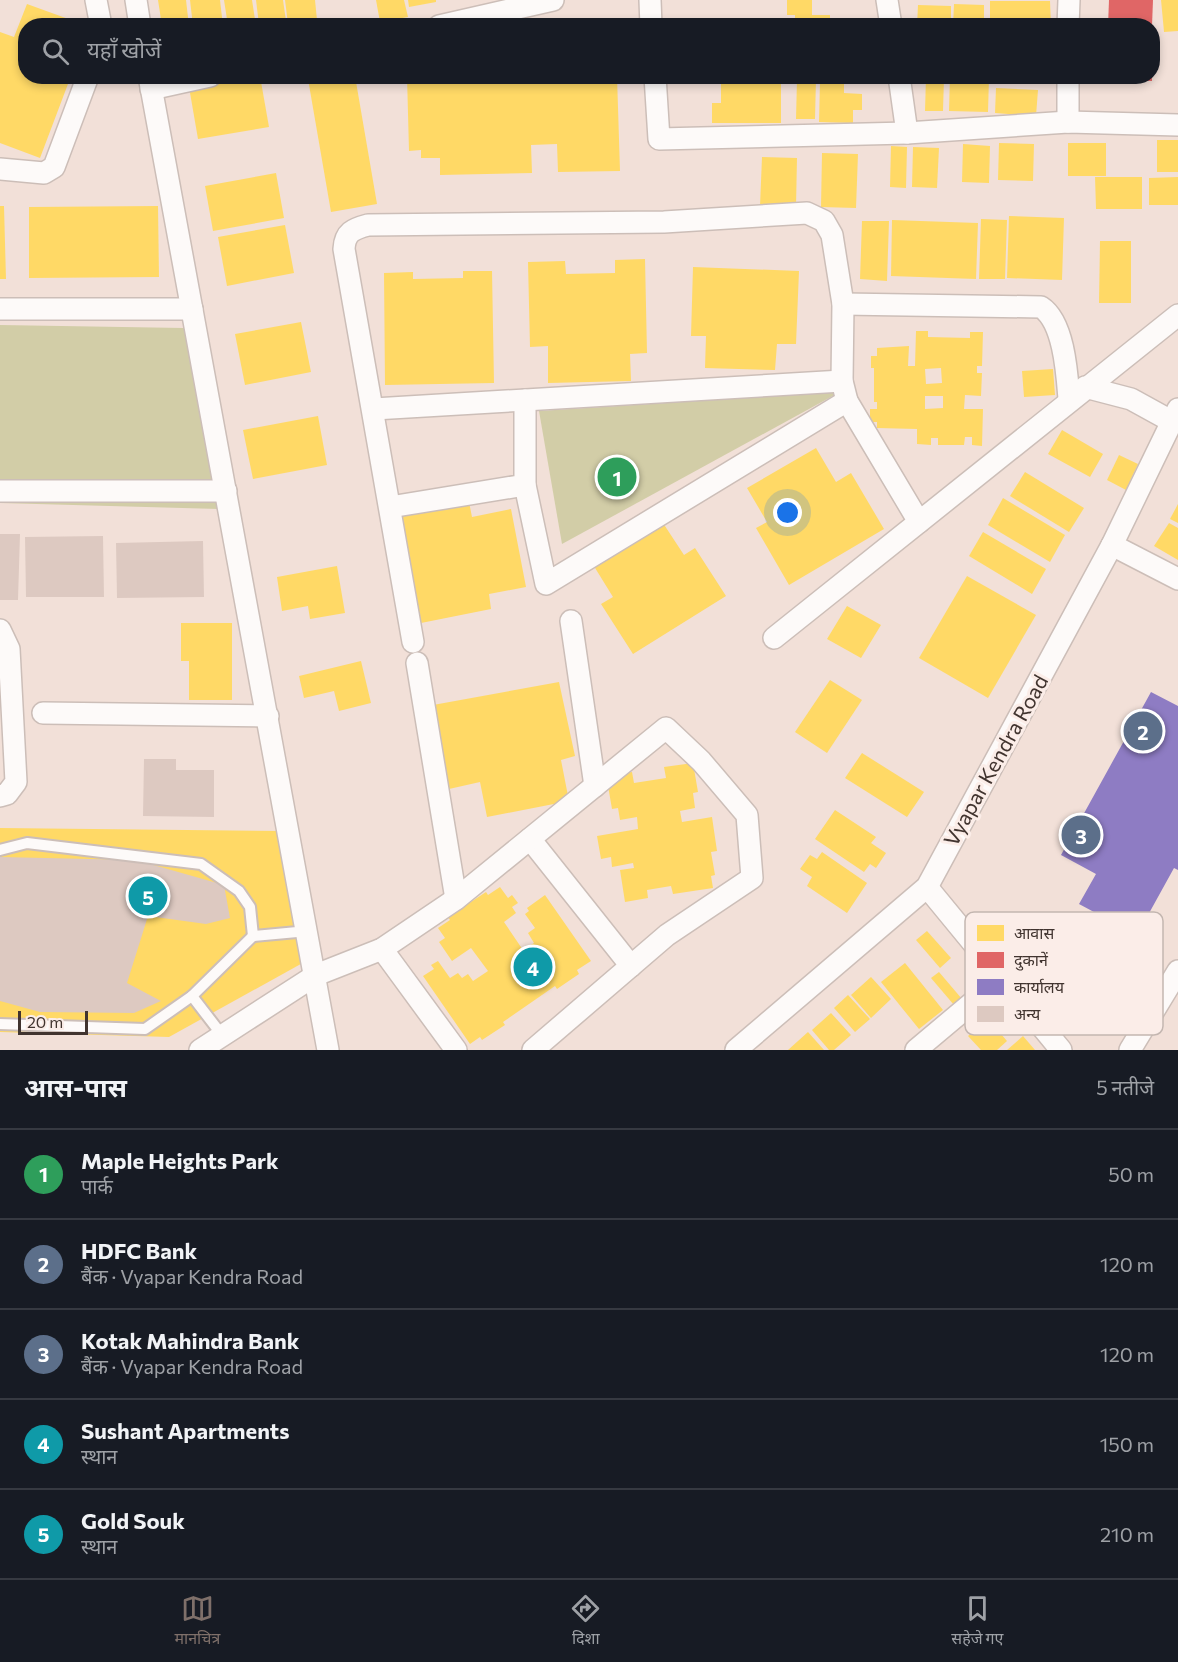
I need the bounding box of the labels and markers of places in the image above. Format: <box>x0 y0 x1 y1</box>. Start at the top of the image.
pin: 1 <box>598 454 636 500</box>
pin: 2 <box>1124 708 1162 754</box>
pin: 3 <box>1062 812 1100 858</box>
pin: 5 <box>128 874 168 918</box>
pin: 4 <box>514 944 552 990</box>

